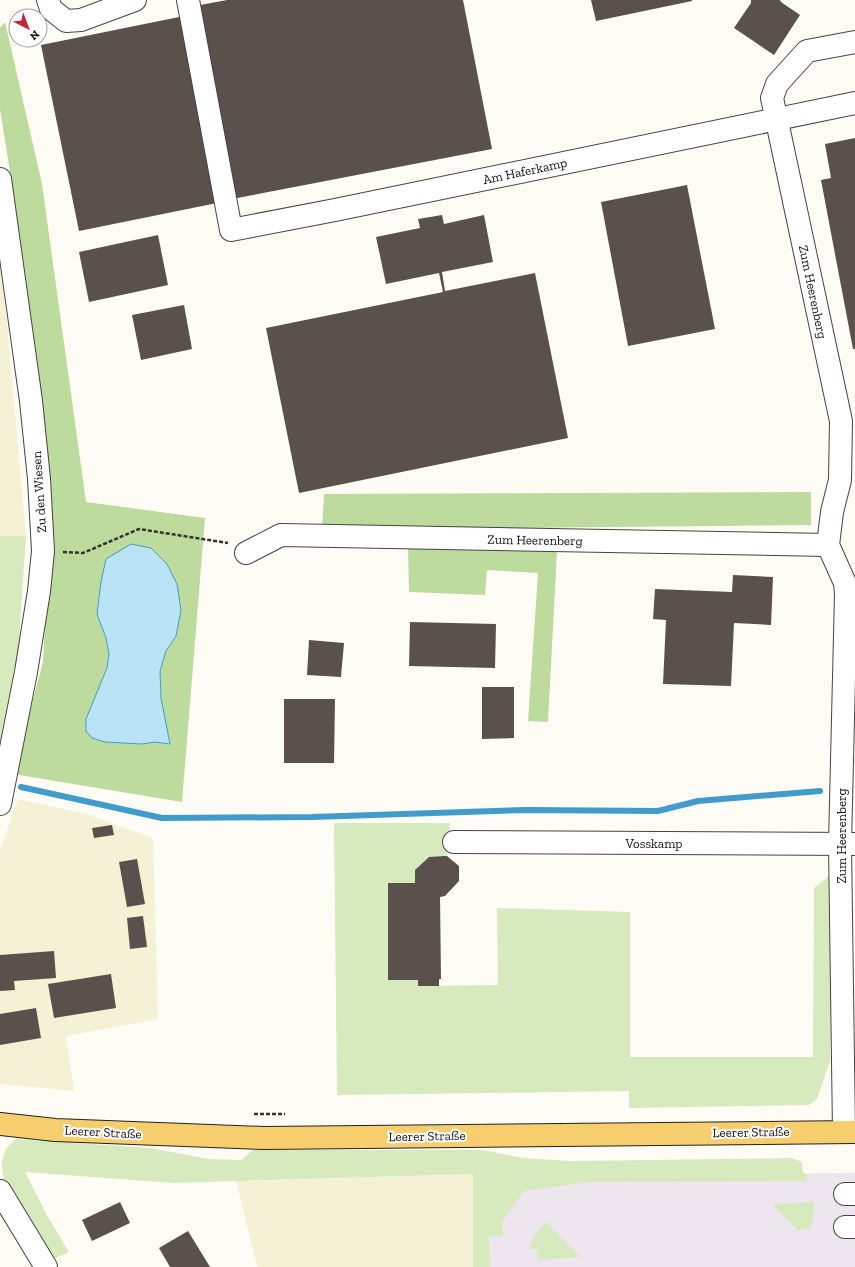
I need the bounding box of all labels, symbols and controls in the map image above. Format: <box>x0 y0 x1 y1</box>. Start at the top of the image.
north arrow <box>8 8 48 48</box>
text: N <box>26 27 42 43</box>
street label: Am Haferkamp <box>482 155 568 187</box>
street label: Zum Heerenberg <box>796 244 830 340</box>
street label: Zu den Wiesen <box>29 450 49 533</box>
street label: Zum Heerenberg <box>487 532 583 548</box>
street label: Zum Heerenberg <box>834 788 849 884</box>
street label: Vosskamp <box>624 836 683 851</box>
street label: Leerer Straße <box>64 1122 142 1142</box>
street label: Leerer Straße <box>712 1124 790 1140</box>
street label: Leerer Straße <box>388 1128 466 1144</box>

